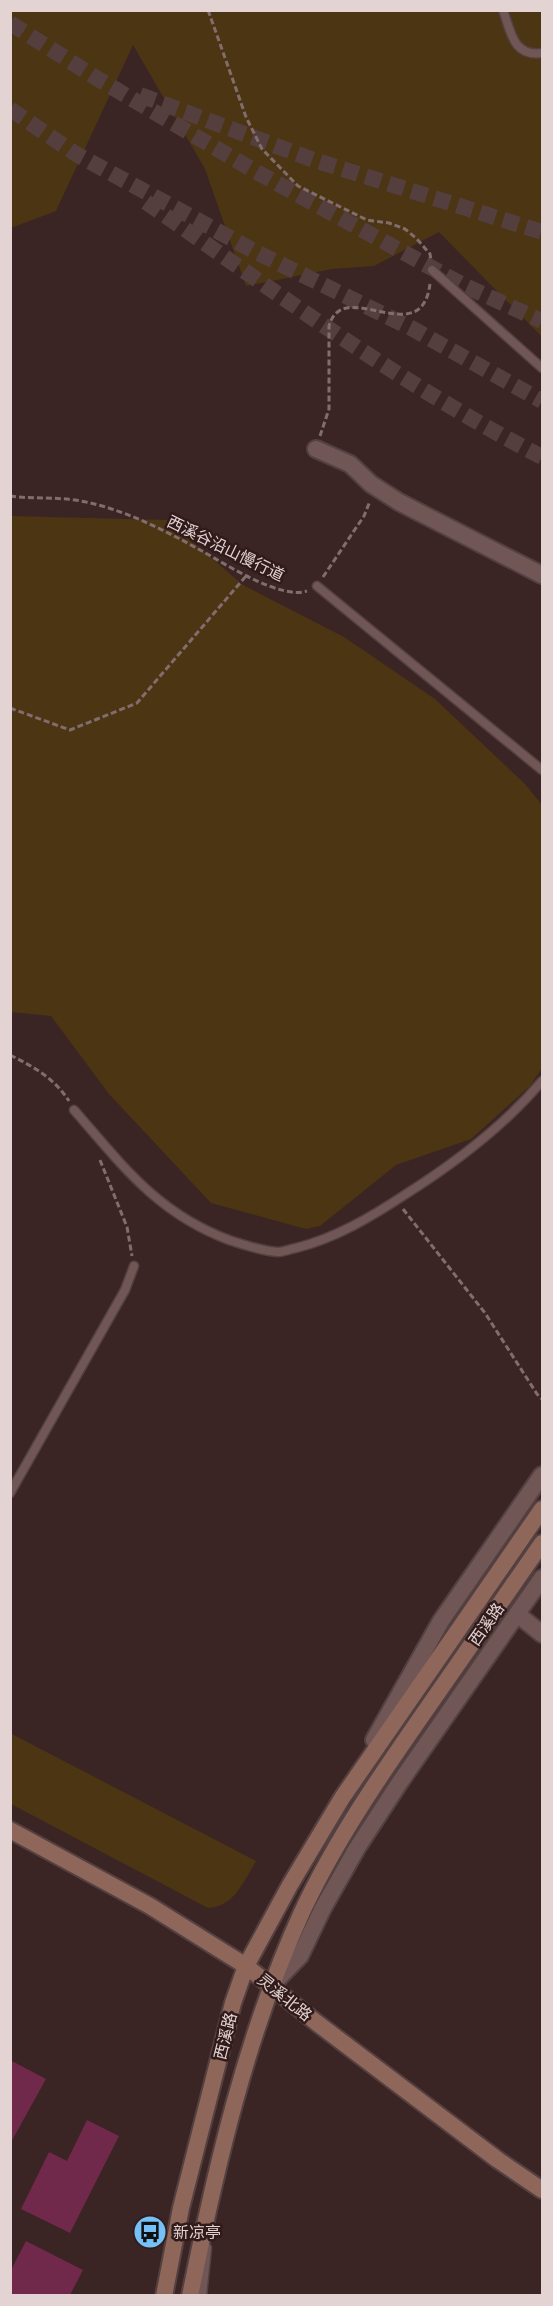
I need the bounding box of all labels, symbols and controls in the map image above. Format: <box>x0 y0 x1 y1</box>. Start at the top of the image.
street label: 西溪谷沿山慢行道 <box>163 509 289 587</box>
street label: 西溪路 <box>462 1597 510 1651</box>
street label: 灵溪北路 <box>253 1968 317 2026</box>
street label: 西溪路 <box>208 2010 242 2062</box>
bus stop icon: 新凉亭 <box>132 2214 168 2250</box>
place label: 新凉亭 <box>173 2220 221 2244</box>

